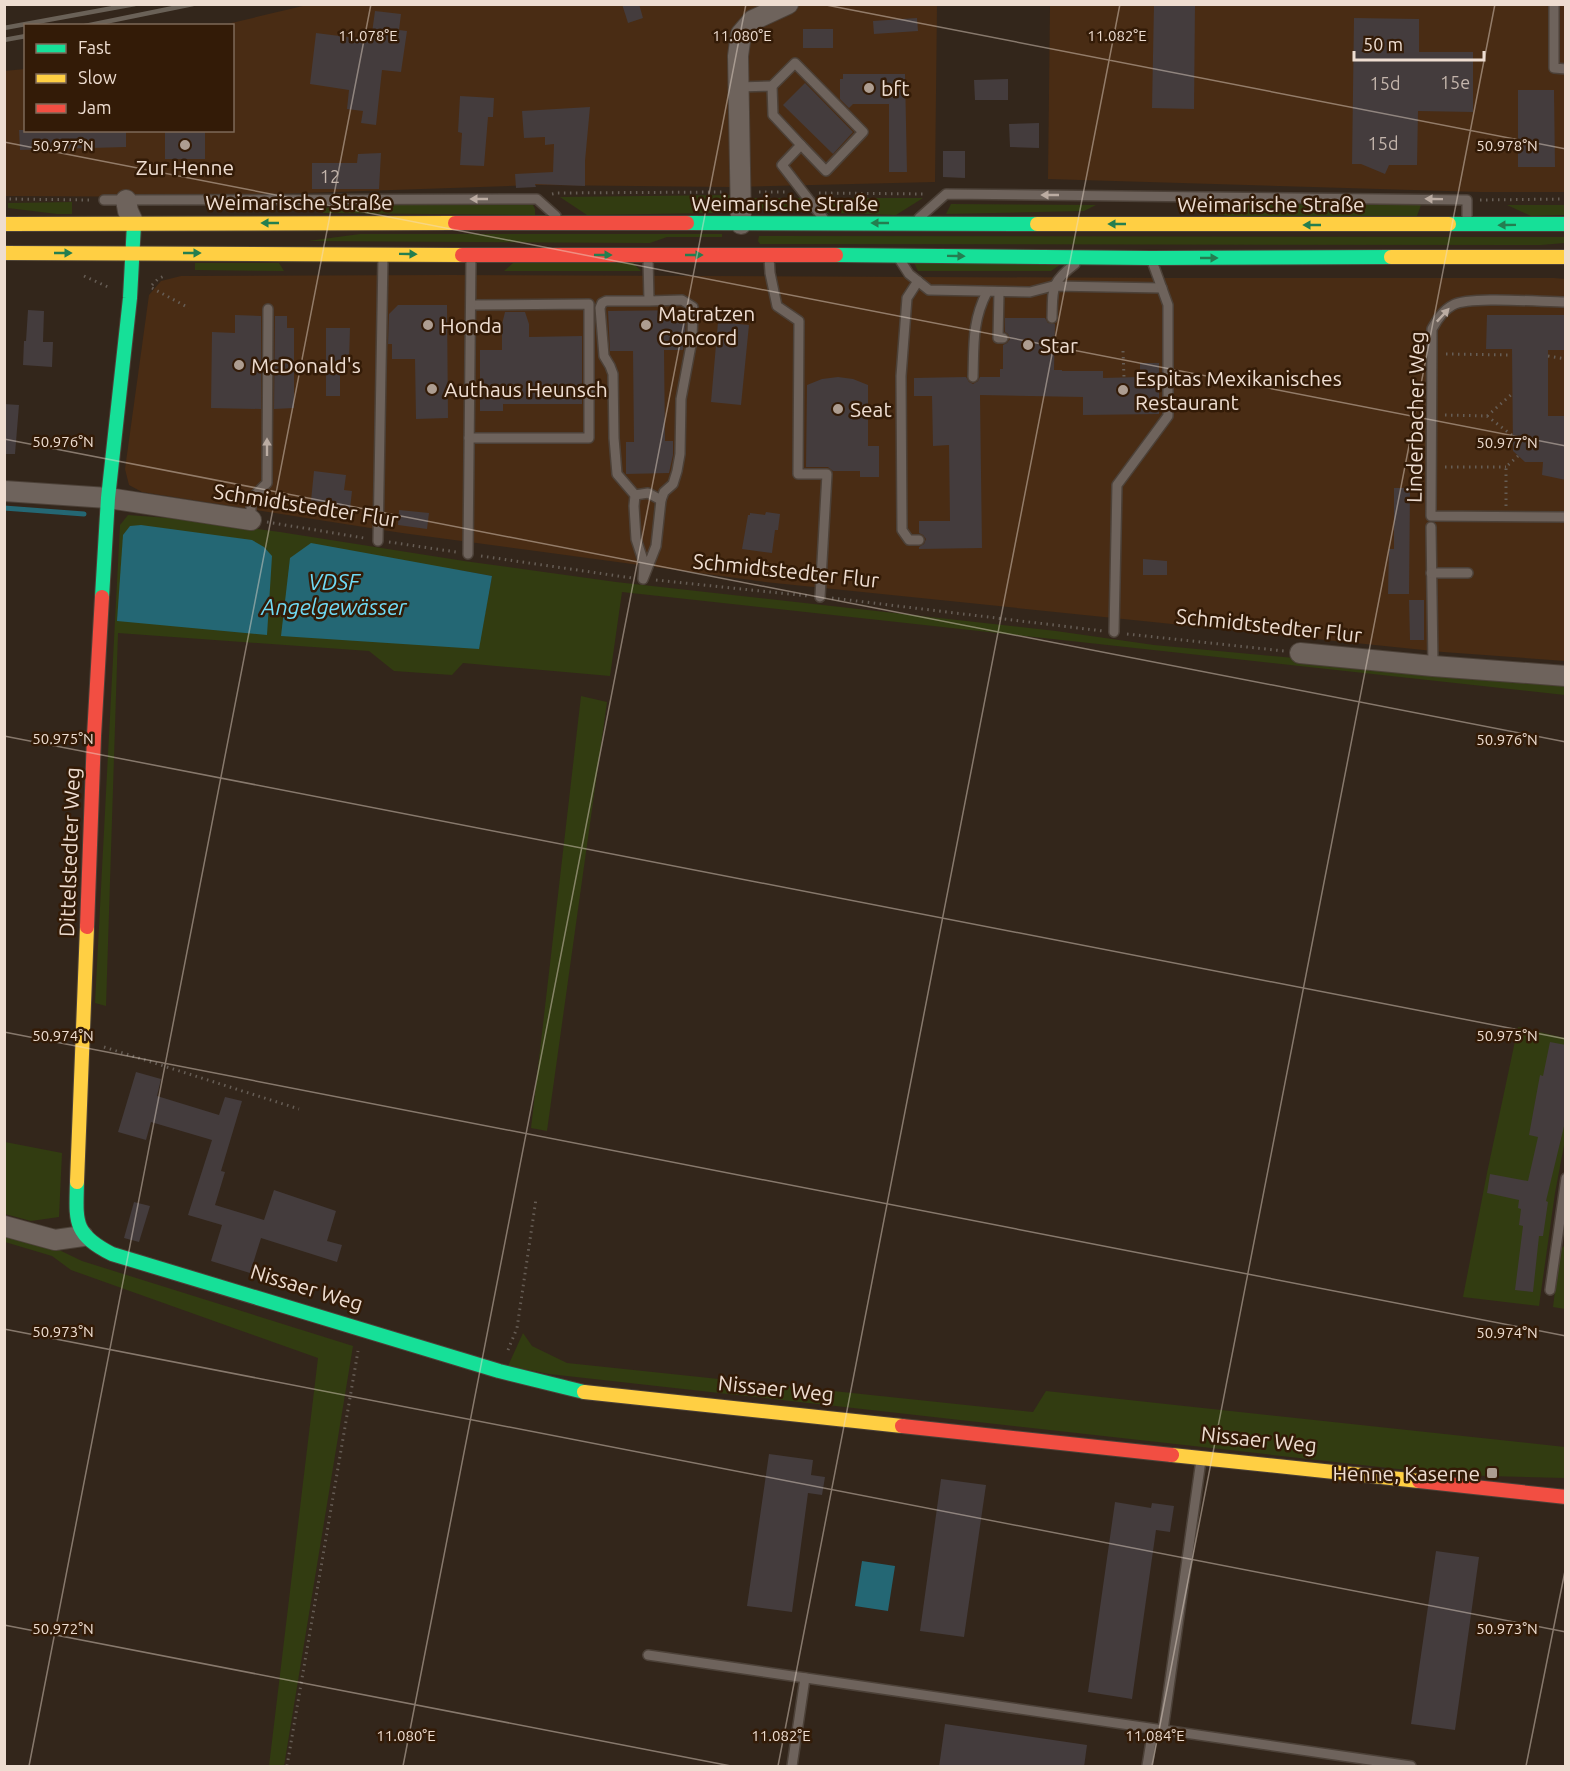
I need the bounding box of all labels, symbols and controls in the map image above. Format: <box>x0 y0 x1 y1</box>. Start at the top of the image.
legend <box>24 24 234 132</box>
scale bar <box>1354 24 1484 62</box>
text: 11.078°E <box>338 27 398 44</box>
text: 11.080°E <box>712 27 772 44</box>
text: 11.082°E <box>1087 27 1147 44</box>
text: 50 m <box>1363 34 1403 54</box>
text: Fast <box>78 37 111 57</box>
text: Slow <box>78 67 117 87</box>
house number: 15e <box>1440 72 1470 92</box>
house number: 15d <box>1370 73 1400 93</box>
place label: bft <box>881 76 910 100</box>
marker: bft <box>862 81 876 95</box>
text: Jam <box>78 97 112 117</box>
house number: 15d <box>1368 133 1398 153</box>
text: 50.977°N <box>32 137 94 154</box>
text: 50.978°N <box>1476 137 1538 154</box>
marker: Zur Henne <box>178 138 192 152</box>
place label: Zur Henne <box>136 155 234 179</box>
house number: 12 <box>320 166 340 186</box>
street label: Weimarische Straße <box>205 190 393 214</box>
one-way arrow <box>1041 190 1060 200</box>
street label: Weimarische Straße <box>691 191 879 215</box>
street label: Weimarische Straße <box>1177 192 1365 216</box>
one-way arrow <box>469 194 488 204</box>
one-way arrow <box>1425 195 1444 204</box>
one-way arrow <box>260 218 279 228</box>
one-way arrow <box>871 218 890 228</box>
one-way arrow <box>1108 219 1127 229</box>
one-way arrow <box>1303 220 1322 230</box>
one-way arrow <box>1498 220 1517 230</box>
one-way arrow <box>53 248 72 258</box>
one-way arrow <box>183 249 202 258</box>
one-way arrow <box>399 250 418 259</box>
one-way arrow <box>594 250 613 260</box>
one-way arrow <box>685 250 704 260</box>
one-way arrow <box>946 251 965 260</box>
one-way arrow <box>1200 253 1219 263</box>
place label: Matratzen Concord <box>658 301 755 349</box>
one-way arrow <box>1436 307 1450 322</box>
place label: Honda <box>440 313 502 337</box>
marker: Honda <box>421 318 435 332</box>
marker: Matratzen Concord <box>639 318 653 332</box>
street label: Linderbacher Weg <box>1402 331 1428 503</box>
place label: Star <box>1040 333 1078 357</box>
marker: Star <box>1021 338 1035 352</box>
place label: McDonald's <box>251 353 361 377</box>
marker: McDonald's <box>232 358 246 372</box>
place label: Espitas Mexikanisches Restaurant <box>1135 366 1342 414</box>
place label: Authaus Heunsch <box>444 377 608 401</box>
marker: Authaus Heunsch <box>425 382 439 396</box>
marker: Espitas Mexikanisches Restaurant <box>1116 383 1130 397</box>
place label: Seat <box>850 397 892 421</box>
marker: Seat <box>831 402 845 416</box>
text: 50.976°N <box>32 433 94 450</box>
text: 50.977°N <box>1476 434 1538 451</box>
one-way arrow <box>262 438 272 457</box>
street label: Schmidtstedter Flur <box>212 479 400 531</box>
street label: Schmidtstedter Flur <box>692 548 880 592</box>
water label: VDSF Angelgewässer <box>260 569 407 619</box>
street label: Schmidtstedter Flur <box>1175 603 1363 647</box>
text: 50.975°N <box>32 730 94 747</box>
text: 50.976°N <box>1476 731 1538 748</box>
street label: Dittelstedter Weg <box>54 767 84 937</box>
text: 50.974°N <box>32 1027 94 1044</box>
text: 50.975°N <box>1476 1027 1538 1044</box>
street label: Nissaer Weg <box>248 1259 366 1315</box>
text: 50.973°N <box>32 1323 94 1340</box>
text: 50.974°N <box>1476 1324 1538 1341</box>
street label: Nissaer Weg <box>717 1370 835 1406</box>
street label: Nissaer Weg <box>1200 1421 1318 1457</box>
place label: Henne, Kaserne <box>1332 1461 1480 1485</box>
marker: Henne, Kaserne <box>1485 1466 1499 1480</box>
text: 50.972°N <box>32 1620 94 1637</box>
text: 50.973°N <box>1476 1620 1538 1637</box>
text: 11.080°E <box>376 1727 436 1744</box>
text: 11.082°E <box>751 1727 811 1744</box>
text: 11.084°E <box>1125 1727 1185 1744</box>

